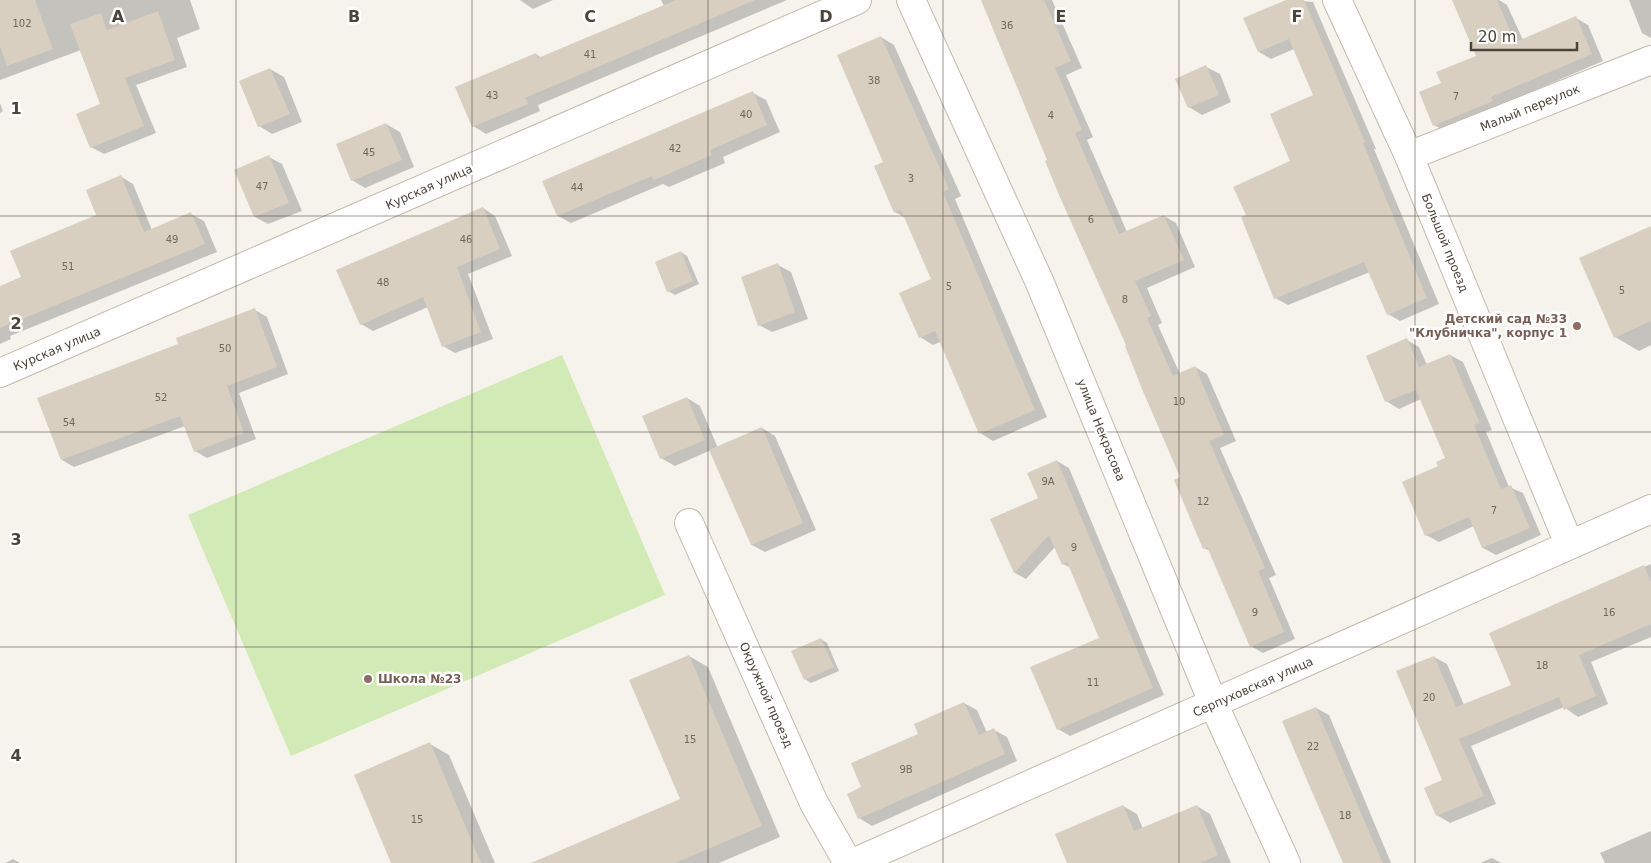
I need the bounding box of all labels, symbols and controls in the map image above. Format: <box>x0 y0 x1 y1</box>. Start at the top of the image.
text: A <box>112 7 125 26</box>
text: B <box>348 7 360 26</box>
text: C <box>584 7 596 26</box>
text: D <box>819 7 833 26</box>
text: E <box>1056 7 1066 26</box>
text: F <box>1292 7 1302 26</box>
house number: 102 <box>12 18 32 29</box>
house number: 36 <box>1001 20 1013 31</box>
scale bar <box>1471 20 1577 52</box>
text: 20 m <box>1478 28 1516 46</box>
house number: 41 <box>584 49 596 60</box>
house number: 38 <box>868 75 880 86</box>
street label: Малый переулок <box>1478 82 1582 134</box>
house number: 43 <box>486 90 498 101</box>
house number: 7 <box>1453 91 1459 102</box>
text: 1 <box>10 99 22 118</box>
house number: 40 <box>740 109 752 120</box>
house number: 4 <box>1048 110 1054 121</box>
house number: 42 <box>669 143 681 154</box>
house number: 45 <box>363 147 375 158</box>
street label: Курская улица <box>383 162 475 212</box>
house number: 3 <box>908 173 914 184</box>
house number: 47 <box>256 181 268 192</box>
house number: 44 <box>571 182 583 193</box>
street label: Большой проезд <box>1419 192 1471 294</box>
house number: 6 <box>1088 214 1094 225</box>
house number: 49 <box>166 234 178 245</box>
house number: 46 <box>460 234 472 245</box>
house number: 51 <box>62 261 74 272</box>
house number: 48 <box>377 277 389 288</box>
house number: 5 <box>946 281 952 292</box>
house number: 5 <box>1619 285 1625 296</box>
house number: 8 <box>1122 294 1128 305</box>
place label: Детский сад №33 "Клубничка", корпус 1 <box>1409 312 1567 340</box>
text: 2 <box>10 314 22 333</box>
marker: Детский сад №33 "Клубничка", корпус 1 <box>1571 320 1583 332</box>
street label: Курская улица <box>11 324 103 374</box>
house number: 50 <box>219 343 231 354</box>
street label: улица Некрасова <box>1074 377 1128 483</box>
house number: 52 <box>155 392 167 403</box>
house number: 10 <box>1173 396 1185 407</box>
house number: 54 <box>63 417 75 428</box>
house number: 9А <box>1041 476 1055 487</box>
house number: 12 <box>1197 496 1209 507</box>
house number: 7 <box>1491 505 1497 516</box>
text: 3 <box>10 530 22 549</box>
house number: 9 <box>1071 542 1077 553</box>
house number: 9 <box>1252 607 1258 618</box>
house number: 16 <box>1603 607 1615 618</box>
street label: Окружной проезд <box>736 640 796 750</box>
street label: Серпуховская улица <box>1191 654 1315 720</box>
house number: 18 <box>1536 660 1548 671</box>
place label: Школа №23 <box>378 672 461 686</box>
marker: Школа №23 <box>362 673 374 685</box>
house number: 11 <box>1087 677 1099 688</box>
house number: 20 <box>1423 692 1435 703</box>
house number: 15 <box>684 734 696 745</box>
house number: 22 <box>1307 741 1319 752</box>
text: 4 <box>10 746 22 765</box>
house number: 9В <box>899 764 913 775</box>
house number: 18 <box>1339 810 1351 821</box>
house number: 15 <box>411 814 423 825</box>

